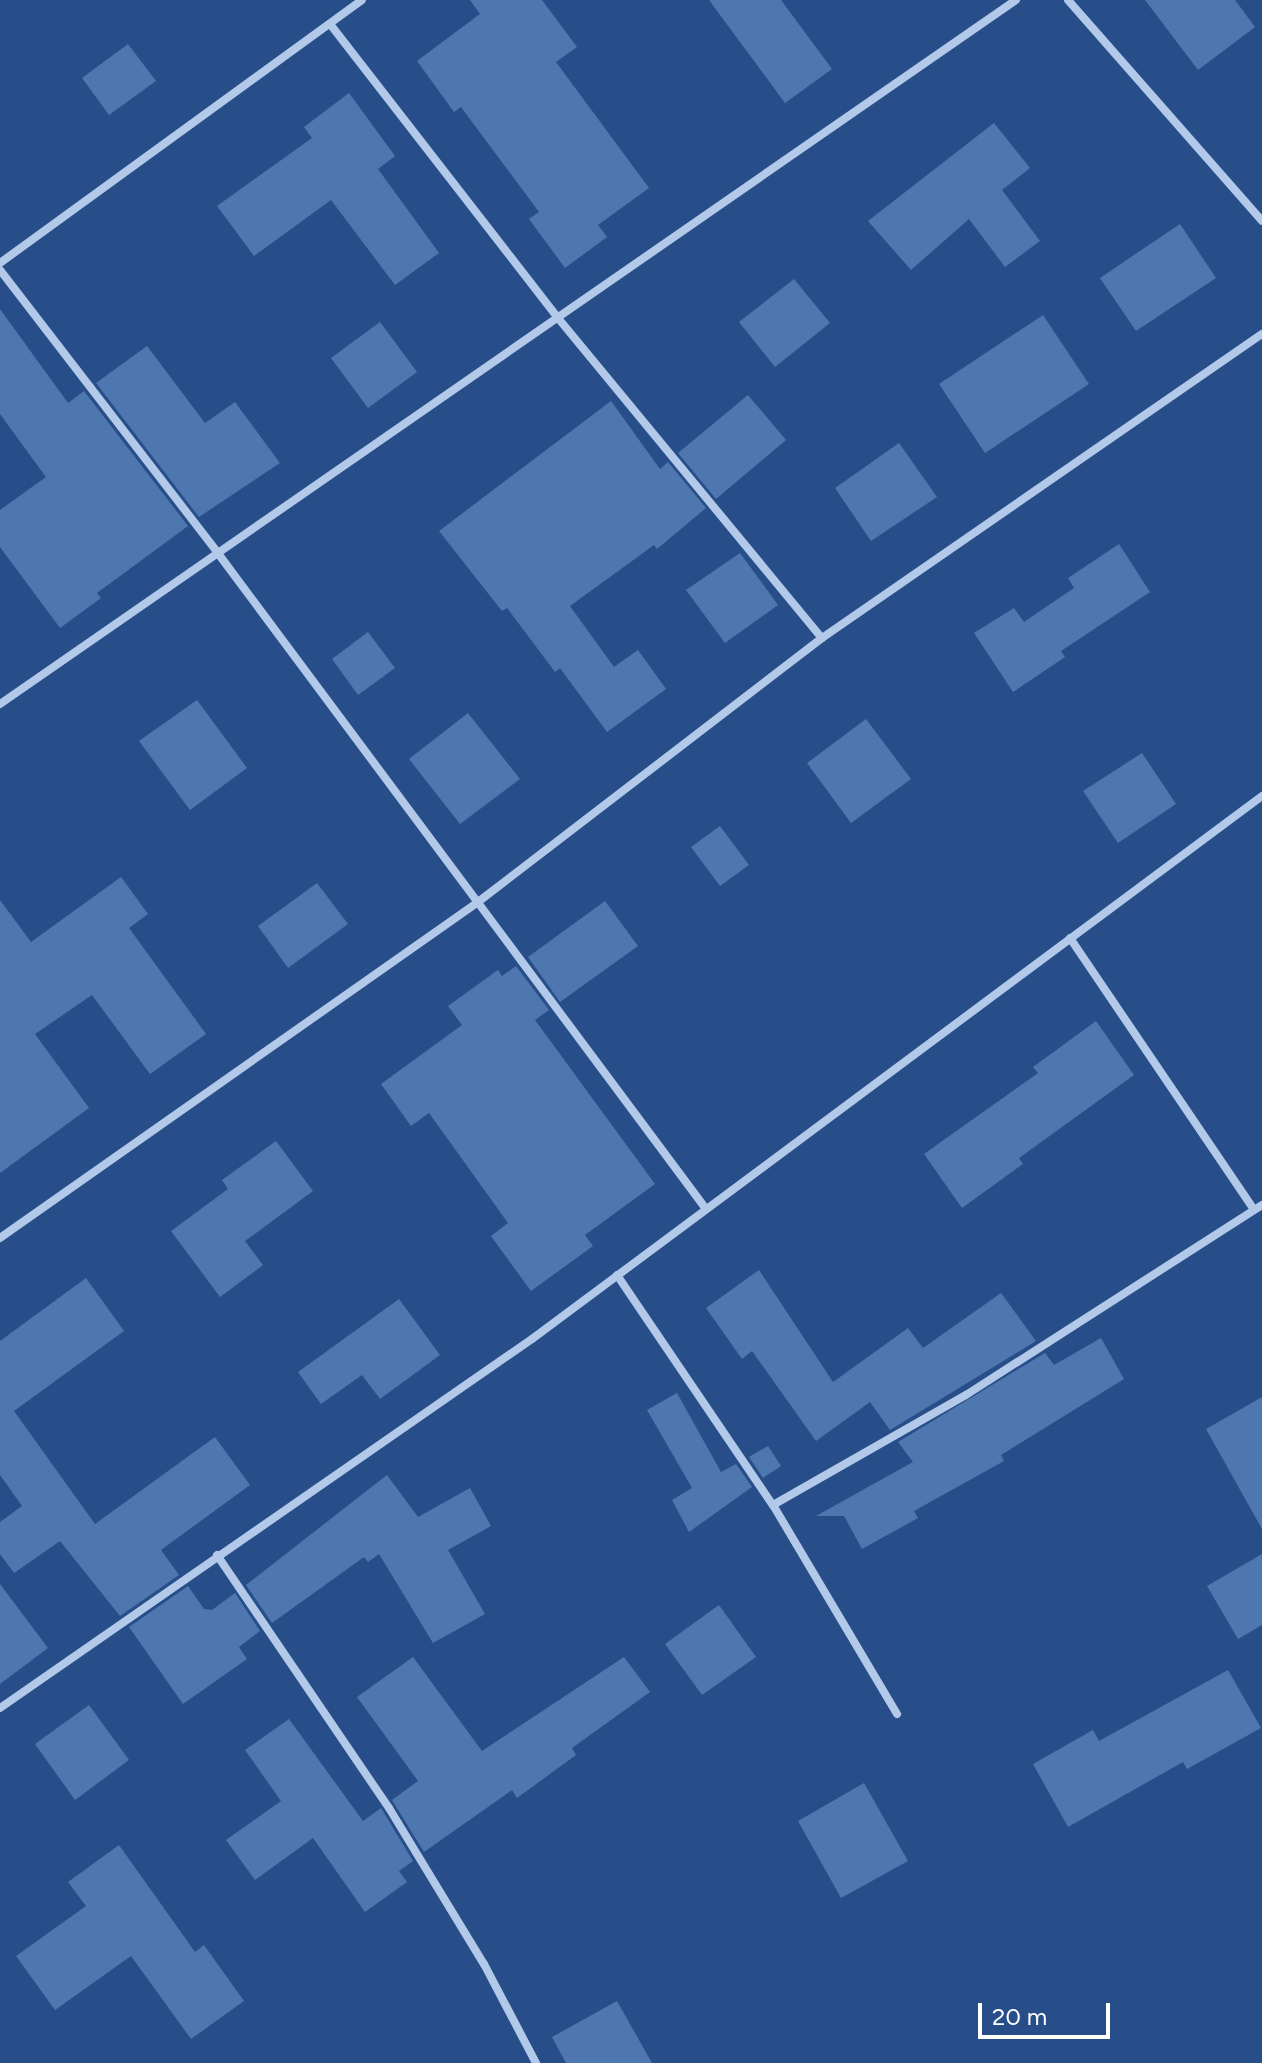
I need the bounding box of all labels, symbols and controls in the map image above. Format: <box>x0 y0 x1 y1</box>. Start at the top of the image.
scale bar <box>982 1987 1114 2037</box>
text: 20 m <box>992 2002 1047 2031</box>

